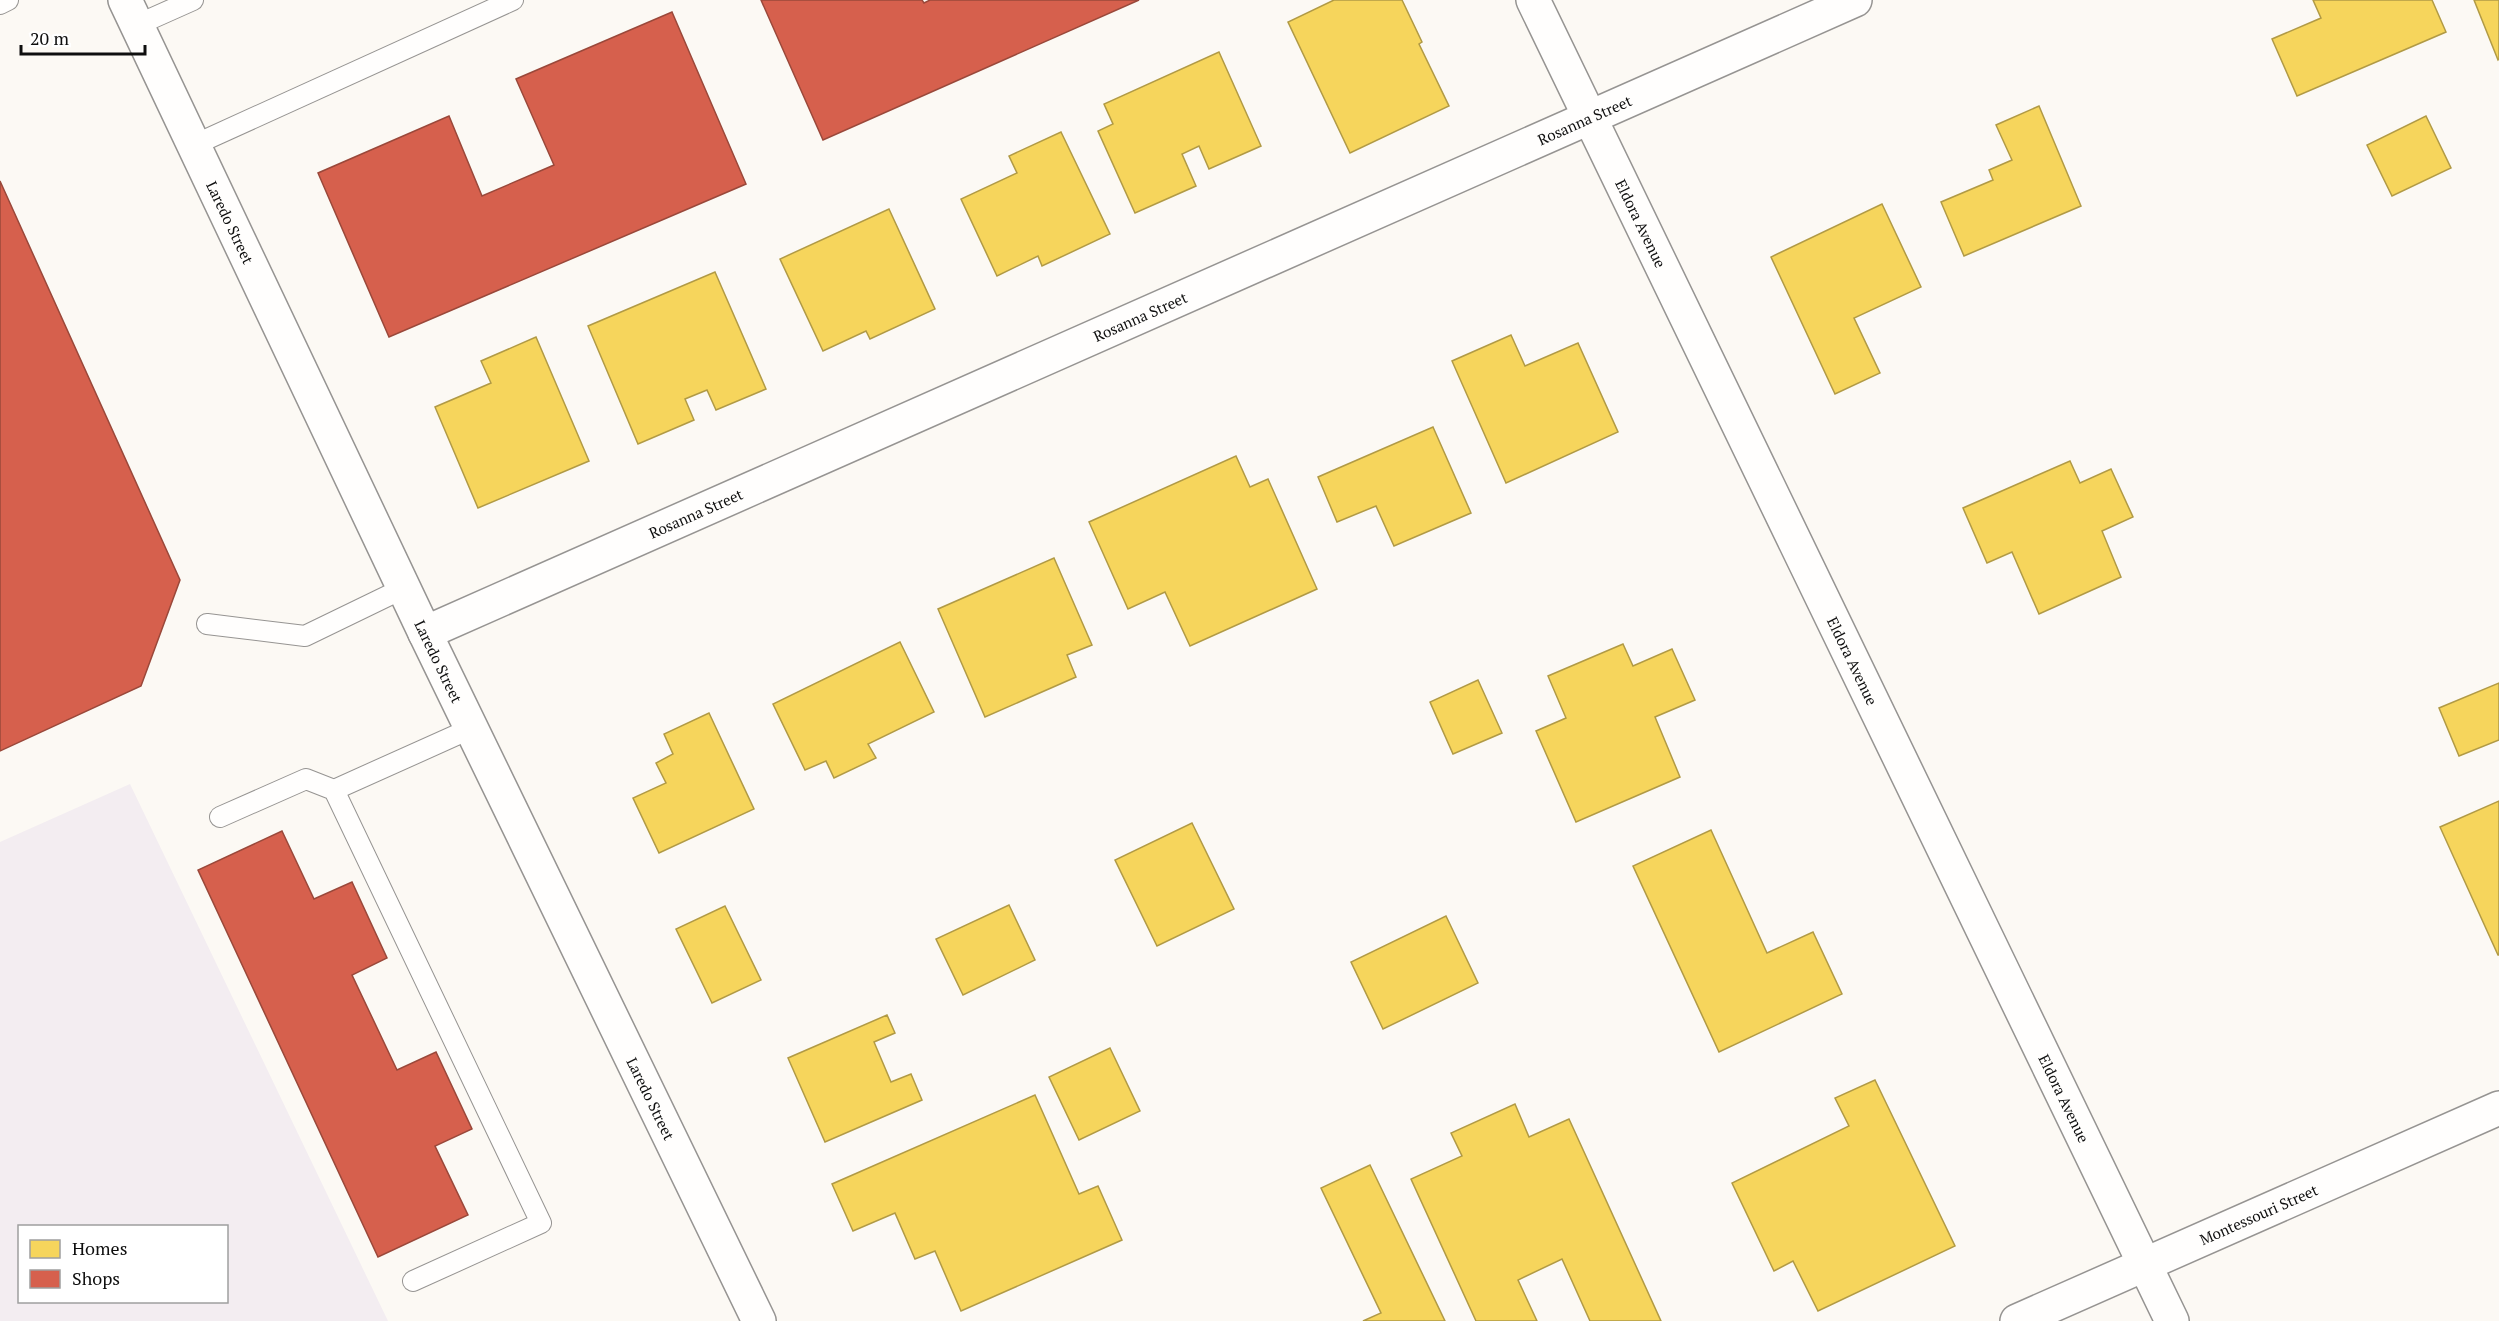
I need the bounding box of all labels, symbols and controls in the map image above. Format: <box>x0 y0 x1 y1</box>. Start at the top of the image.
scale bar <box>21 18 146 56</box>
text: 20 m <box>30 26 70 50</box>
street label: Rosanna Street <box>1534 90 1635 149</box>
street label: Eldora Avenue <box>1611 176 1671 271</box>
street label: Laredo Street <box>202 178 259 267</box>
street label: Rosanna Street <box>1090 287 1191 346</box>
street label: Rosanna Street <box>646 483 746 543</box>
street label: Eldora Avenue <box>1823 613 1882 708</box>
street label: Laredo Street <box>410 617 467 706</box>
street label: Eldora Avenue <box>2034 1051 2094 1146</box>
street label: Laredo Street <box>622 1054 680 1144</box>
street label: Montessouri Street <box>2196 1179 2321 1249</box>
legend <box>18 1225 228 1303</box>
text: Homes <box>72 1236 127 1260</box>
text: Shops <box>72 1266 120 1290</box>

